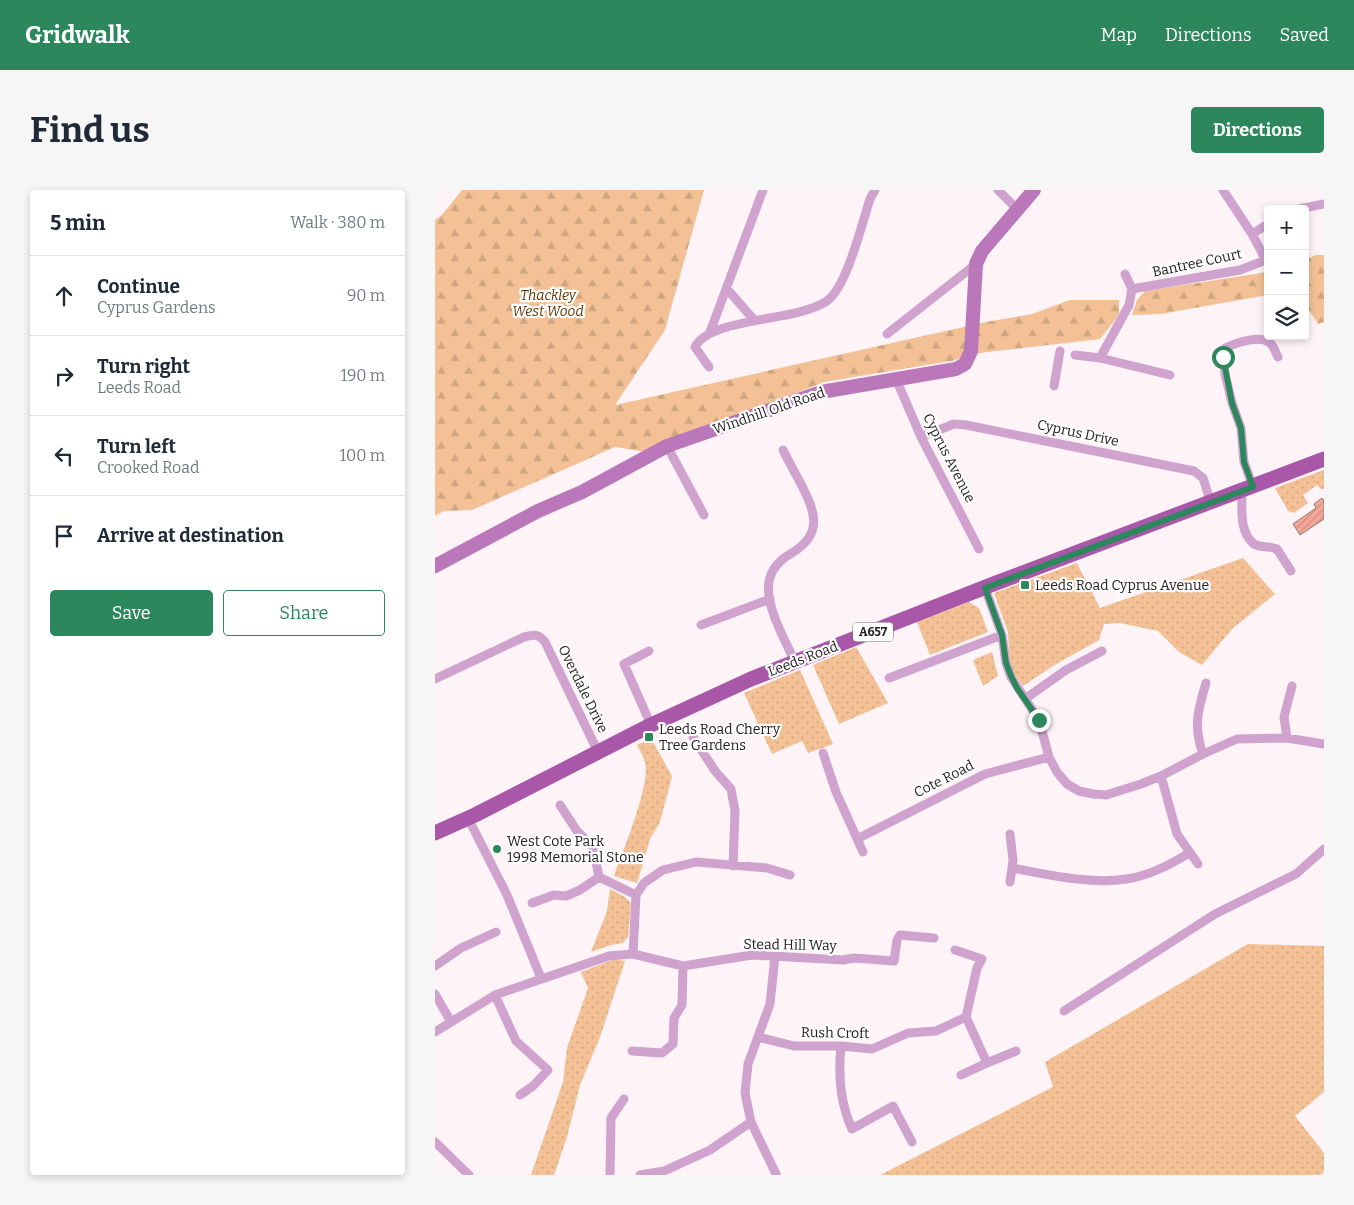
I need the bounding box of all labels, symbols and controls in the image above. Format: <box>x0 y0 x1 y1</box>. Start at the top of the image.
text: Gridwalk <box>25 21 130 49</box>
text: Map <box>1101 24 1137 46</box>
text: Directions <box>1165 24 1252 46</box>
text: Saved <box>1280 24 1329 46</box>
button: Directions <box>1191 107 1324 153</box>
text: Find us <box>30 109 150 151</box>
map controls <box>1264 205 1309 340</box>
button: + <box>1264 205 1309 250</box>
text: 5 min <box>50 210 106 236</box>
text: Walk · 380 m <box>290 213 385 232</box>
street label: Bantree Court <box>1151 245 1243 281</box>
button: − <box>1264 250 1309 295</box>
text: Continue <box>97 275 180 298</box>
icon: ahead <box>50 282 78 310</box>
text: 90 m <box>347 286 385 305</box>
park label: Thackley West Wood <box>512 287 584 320</box>
button: layers <box>1264 295 1309 340</box>
text: Cyprus Gardens <box>97 298 216 317</box>
route start <box>1212 346 1235 369</box>
text: Turn right <box>97 355 190 378</box>
icon: right <box>50 362 78 390</box>
text: 190 m <box>340 366 385 385</box>
text: Leeds Road <box>97 378 181 397</box>
street label: Windhill Old Road <box>711 384 827 438</box>
street label: Cyprus Avenue <box>919 411 979 505</box>
street label: Cyprus Drive <box>1036 416 1120 450</box>
text: Turn left <box>97 435 176 458</box>
icon: left <box>50 442 78 470</box>
text: 100 m <box>340 446 385 465</box>
text: Crooked Road <box>97 458 200 477</box>
icon: arrive <box>50 522 78 550</box>
text: Arrive at destination <box>97 524 284 547</box>
place label: Leeds Road Cyprus Avenue <box>1035 577 1209 594</box>
marker: Leeds Road Cyprus Avenue <box>1019 579 1031 591</box>
button: Save <box>50 590 213 636</box>
button: Share <box>223 590 385 636</box>
road number: A657 <box>853 622 893 642</box>
street label: Leeds Road <box>766 638 840 680</box>
street label: Overdale Drive <box>554 642 612 736</box>
route end <box>1028 709 1051 732</box>
place label: Leeds Road Cherry Tree Gardens <box>659 721 781 754</box>
marker: Leeds Road Cherry Tree Gardens <box>643 731 655 743</box>
street label: Cote Road <box>911 757 977 801</box>
place label: West Cote Park 1998 Memorial Stone <box>507 833 644 866</box>
marker: West Cote Park 1998 Memorial Stone <box>491 843 503 855</box>
street label: Stead Hill Way <box>743 936 837 954</box>
street label: Rush Croft <box>801 1024 869 1042</box>

